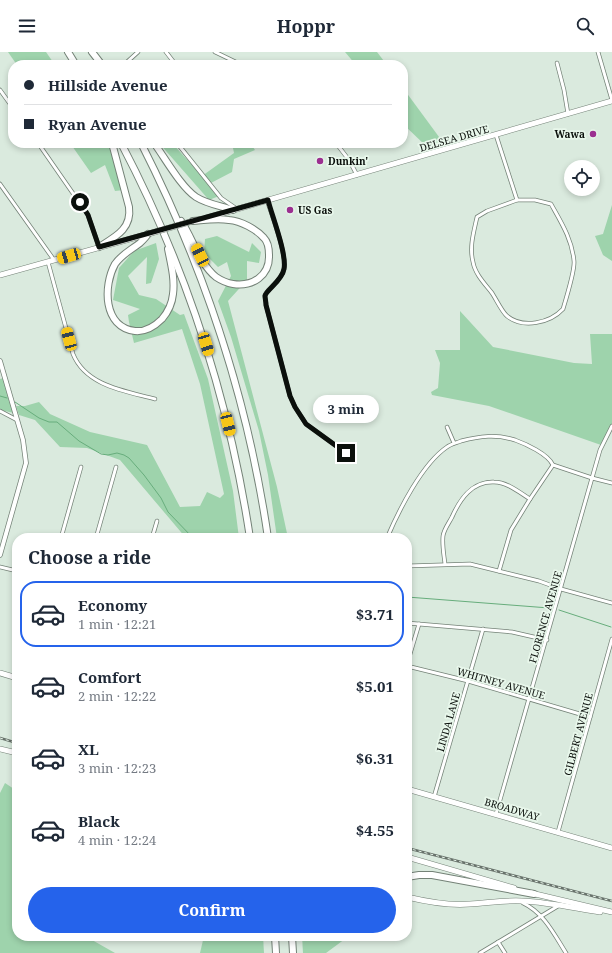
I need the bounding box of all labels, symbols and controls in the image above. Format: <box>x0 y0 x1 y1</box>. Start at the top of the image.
text: Hoppr <box>277 14 335 38</box>
icon: menu <box>16 15 38 37</box>
icon: search <box>574 15 596 37</box>
text: Hillside Avenue <box>48 75 168 95</box>
text: Ryan Avenue <box>48 114 147 134</box>
street label: DELSEA DRIVE <box>418 121 490 155</box>
place label: Wawa <box>554 127 585 141</box>
marker: Wawa <box>588 129 598 139</box>
place label: Dunkin' <box>328 154 368 168</box>
marker: Dunkin' <box>315 156 325 166</box>
map controls <box>564 160 600 196</box>
button: locate <box>564 160 600 196</box>
route start <box>71 193 89 211</box>
place label: US Gas <box>298 203 333 217</box>
marker: US Gas <box>285 205 295 215</box>
car <box>189 242 211 268</box>
car <box>56 247 82 265</box>
car <box>60 326 78 352</box>
car <box>197 331 215 357</box>
callout: 3 min <box>313 395 379 423</box>
text: 3 min <box>328 400 364 418</box>
car <box>219 411 237 437</box>
route end <box>337 444 355 462</box>
text: Choose a ride <box>28 545 151 569</box>
street label: FLORENCE AVENUE <box>525 569 565 665</box>
text: Economy <box>78 595 147 615</box>
icon: car <box>30 596 66 632</box>
text: $3.71 <box>356 604 394 624</box>
text: 1 min · 12:21 <box>78 615 156 633</box>
street label: WHITNEY AVENUE <box>455 664 547 702</box>
text: Comfort <box>78 667 141 687</box>
icon: car <box>30 668 66 704</box>
text: $5.01 <box>356 676 394 696</box>
text: 2 min · 12:22 <box>78 687 156 705</box>
street label: LINDA LANE <box>433 691 463 753</box>
street label: GILBERT AVENUE <box>560 691 596 777</box>
text: XL <box>78 739 99 759</box>
icon: car <box>30 740 66 776</box>
text: $6.31 <box>356 748 394 768</box>
text: 3 min · 12:23 <box>78 759 156 777</box>
street label: BROADWAY <box>483 794 542 824</box>
text: Black <box>78 811 120 831</box>
icon: car <box>30 812 66 848</box>
text: $4.55 <box>356 820 394 840</box>
text: 4 min · 12:24 <box>78 831 156 849</box>
button: Confirm <box>28 887 396 933</box>

